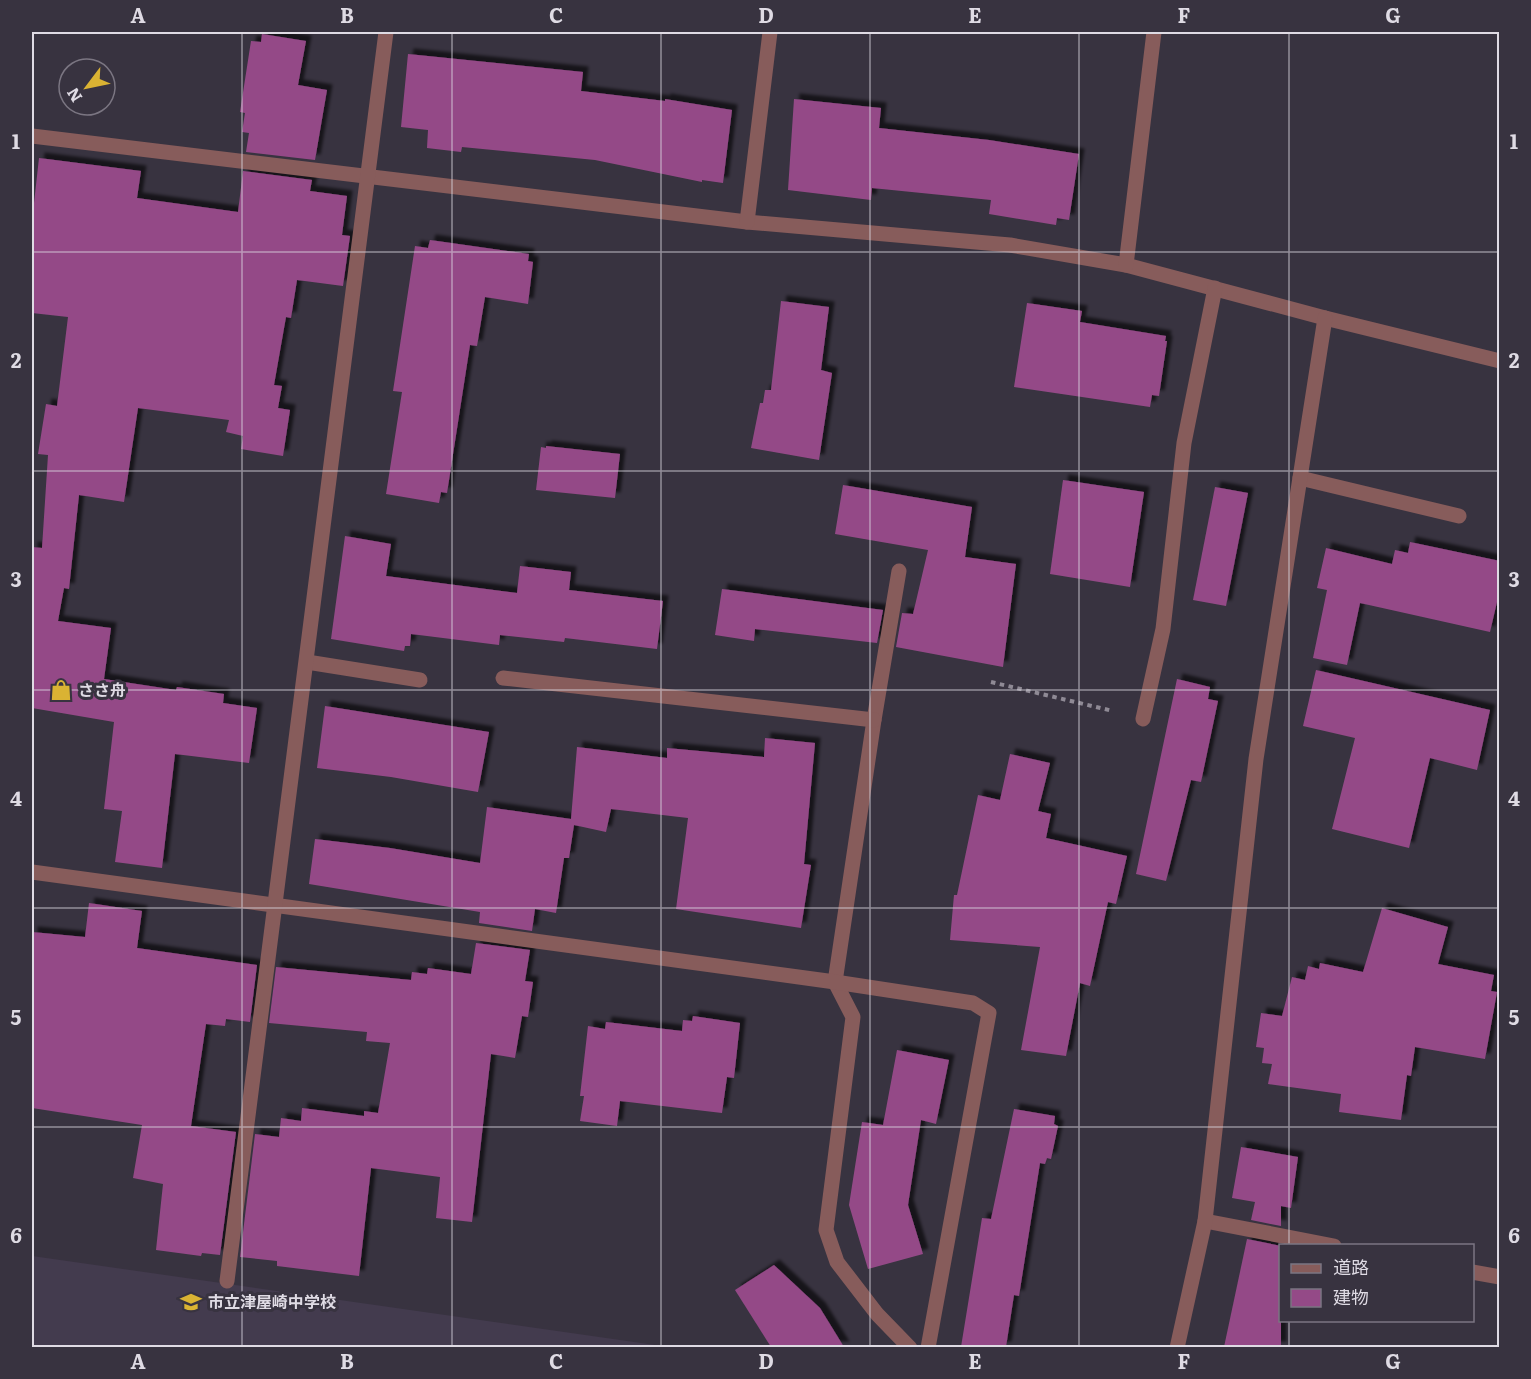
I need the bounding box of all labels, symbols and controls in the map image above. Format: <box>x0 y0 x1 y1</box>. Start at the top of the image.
text: A <box>130 0 146 29</box>
text: B <box>340 0 354 29</box>
text: C <box>549 0 563 29</box>
text: D <box>758 0 774 29</box>
text: E <box>968 0 982 29</box>
text: F <box>1178 0 1191 29</box>
text: G <box>1385 0 1401 29</box>
north arrow <box>57 57 117 117</box>
text: N <box>60 83 87 108</box>
text: 1 <box>12 125 20 155</box>
text: 1 <box>1510 125 1518 155</box>
text: 2 <box>11 344 22 374</box>
text: 2 <box>1509 344 1520 374</box>
text: 3 <box>10 563 22 593</box>
text: 3 <box>1508 563 1520 593</box>
place label: ささ舟 <box>78 677 126 701</box>
shop icon: ささ舟 <box>49 678 73 702</box>
text: 4 <box>10 782 22 812</box>
text: 4 <box>1508 782 1520 812</box>
text: 5 <box>11 1001 22 1031</box>
text: 5 <box>1509 1001 1520 1031</box>
text: 6 <box>10 1219 22 1249</box>
text: 6 <box>1508 1219 1520 1249</box>
legend <box>1279 1244 1474 1322</box>
text: 道路 <box>1333 1253 1369 1280</box>
text: 建物 <box>1333 1283 1369 1310</box>
place label: 市立津屋崎中学校 <box>208 1289 336 1313</box>
school or university icon: 市立津屋崎中学校 <box>179 1290 203 1314</box>
text: A <box>130 1345 146 1375</box>
text: B <box>340 1345 354 1375</box>
text: C <box>549 1345 563 1375</box>
text: D <box>758 1345 774 1375</box>
text: E <box>968 1345 982 1375</box>
text: F <box>1178 1345 1191 1375</box>
text: G <box>1385 1345 1401 1375</box>

